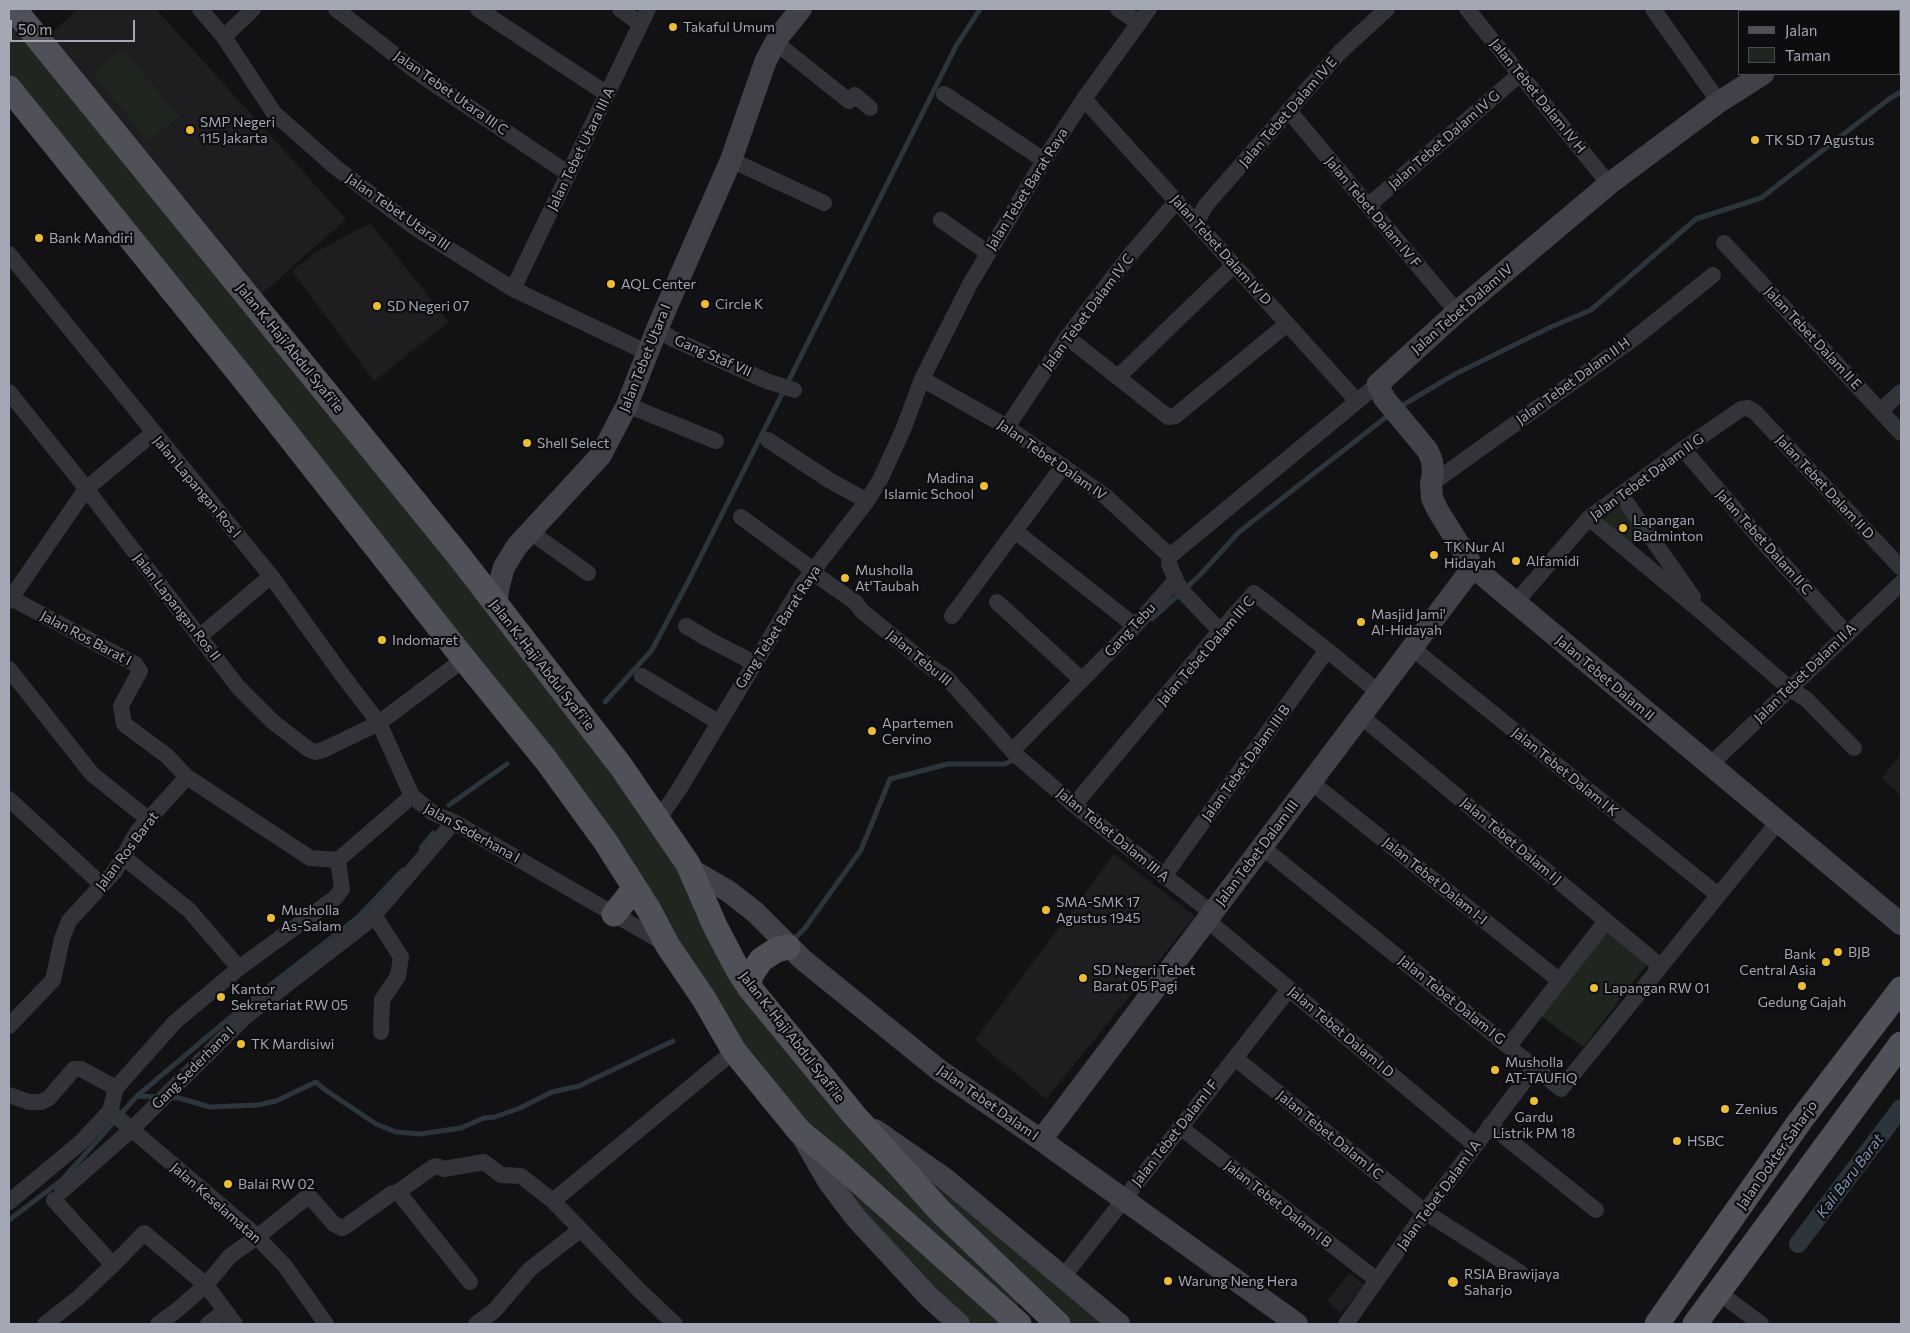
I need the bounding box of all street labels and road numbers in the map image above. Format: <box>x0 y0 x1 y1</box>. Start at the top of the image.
street label: Jalan Tebet Dalam IV H <box>1487 35 1589 157</box>
street label: Jalan Tebet Utara III C <box>391 47 511 139</box>
street label: Jalan Tebet Dalam IV E <box>1236 54 1340 170</box>
street label: Jalan Tebet Utara III A <box>544 85 618 213</box>
street label: Jalan Tebet Dalam IV G <box>1385 87 1503 193</box>
street label: Jalan Tebet Barat Raya <box>983 125 1071 253</box>
street label: Jalan Tebet Dalam IV F <box>1322 153 1424 271</box>
street label: Jalan Tebet Utara III <box>343 170 453 254</box>
street label: Jalan Tebet Dalam IV D <box>1167 192 1275 308</box>
street label: Jalan Tebet Dalam IV C <box>1039 250 1137 374</box>
street label: Jalan Tebet Dalam IV <box>1408 260 1516 358</box>
street label: Jalan K. Haji Abdul Syafi'ie <box>233 280 347 416</box>
street label: Jalan Tebet Dalam II E <box>1761 283 1865 393</box>
street label: Jalan Tebet Utara I <box>616 302 674 414</box>
street label: Gang Staf VII <box>672 332 754 380</box>
street label: Jalan Tebet Dalam II H <box>1513 334 1633 428</box>
street label: Jalan Tebet Dalam IV <box>994 416 1110 504</box>
street label: Jalan Tebet Dalam II G <box>1587 430 1707 524</box>
street label: Jalan Tebet Dalam II D <box>1772 431 1878 543</box>
street label: Jalan Lapangan Ros I <box>150 433 244 541</box>
street label: Jalan Tebet Dalam II C <box>1712 486 1816 598</box>
street label: Jalan Lapangan Ros II <box>130 550 224 664</box>
street label: Gang Tebet Barat Raya <box>732 562 824 692</box>
street label: Jalan Tebet Dalam III C <box>1154 593 1258 709</box>
street label: Jalan K. Haji Abdul Syafi'ie <box>486 596 598 734</box>
street label: Gang Tebu <box>1101 600 1159 660</box>
street label: Jalan Ros Barat I <box>38 607 134 669</box>
street label: Jalan Tebet Dalam II A <box>1750 620 1860 726</box>
street label: Jalan Tebu III <box>883 627 955 689</box>
street label: Jalan Tebet Dalam II <box>1552 632 1658 724</box>
street label: Jalan Tebet Dalam III B <box>1198 702 1294 824</box>
street label: Jalan Tebet Dalam I K <box>1509 724 1621 820</box>
street label: Jalan Tebet Dalam III A <box>1053 785 1173 885</box>
street label: Jalan Tebet Dalam I J <box>1457 794 1565 888</box>
street label: Jalan Tebet Dalam III <box>1212 797 1302 909</box>
street label: Jalan Sederhana I <box>421 800 523 866</box>
street label: Jalan Ros Barat <box>92 808 162 894</box>
street label: Jalan Tebet Dalam I-I <box>1379 834 1491 928</box>
street label: Jalan Tebet Dalam I G <box>1395 952 1509 1048</box>
street label: Jalan K. Haji Abdul Syafi'ie <box>736 968 848 1106</box>
street label: Jalan Tebet Dalam I D <box>1285 983 1397 1081</box>
street label: Gang Sederhana I <box>148 1023 238 1113</box>
street label: Jalan Tebet Dalam I <box>934 1062 1042 1144</box>
street label: Jalan Tebet Dalam I F <box>1128 1077 1222 1189</box>
street label: Jalan Tebet Dalam I C <box>1273 1087 1387 1183</box>
street label: Jalan Dokter Saharjo <box>1733 1097 1821 1213</box>
street label: Jalan Tebet Dalam I A <box>1393 1137 1485 1253</box>
street label: Jalan Tebet Dalam I B <box>1221 1157 1335 1251</box>
street label: Jalan Keselamatan <box>167 1159 265 1247</box>

